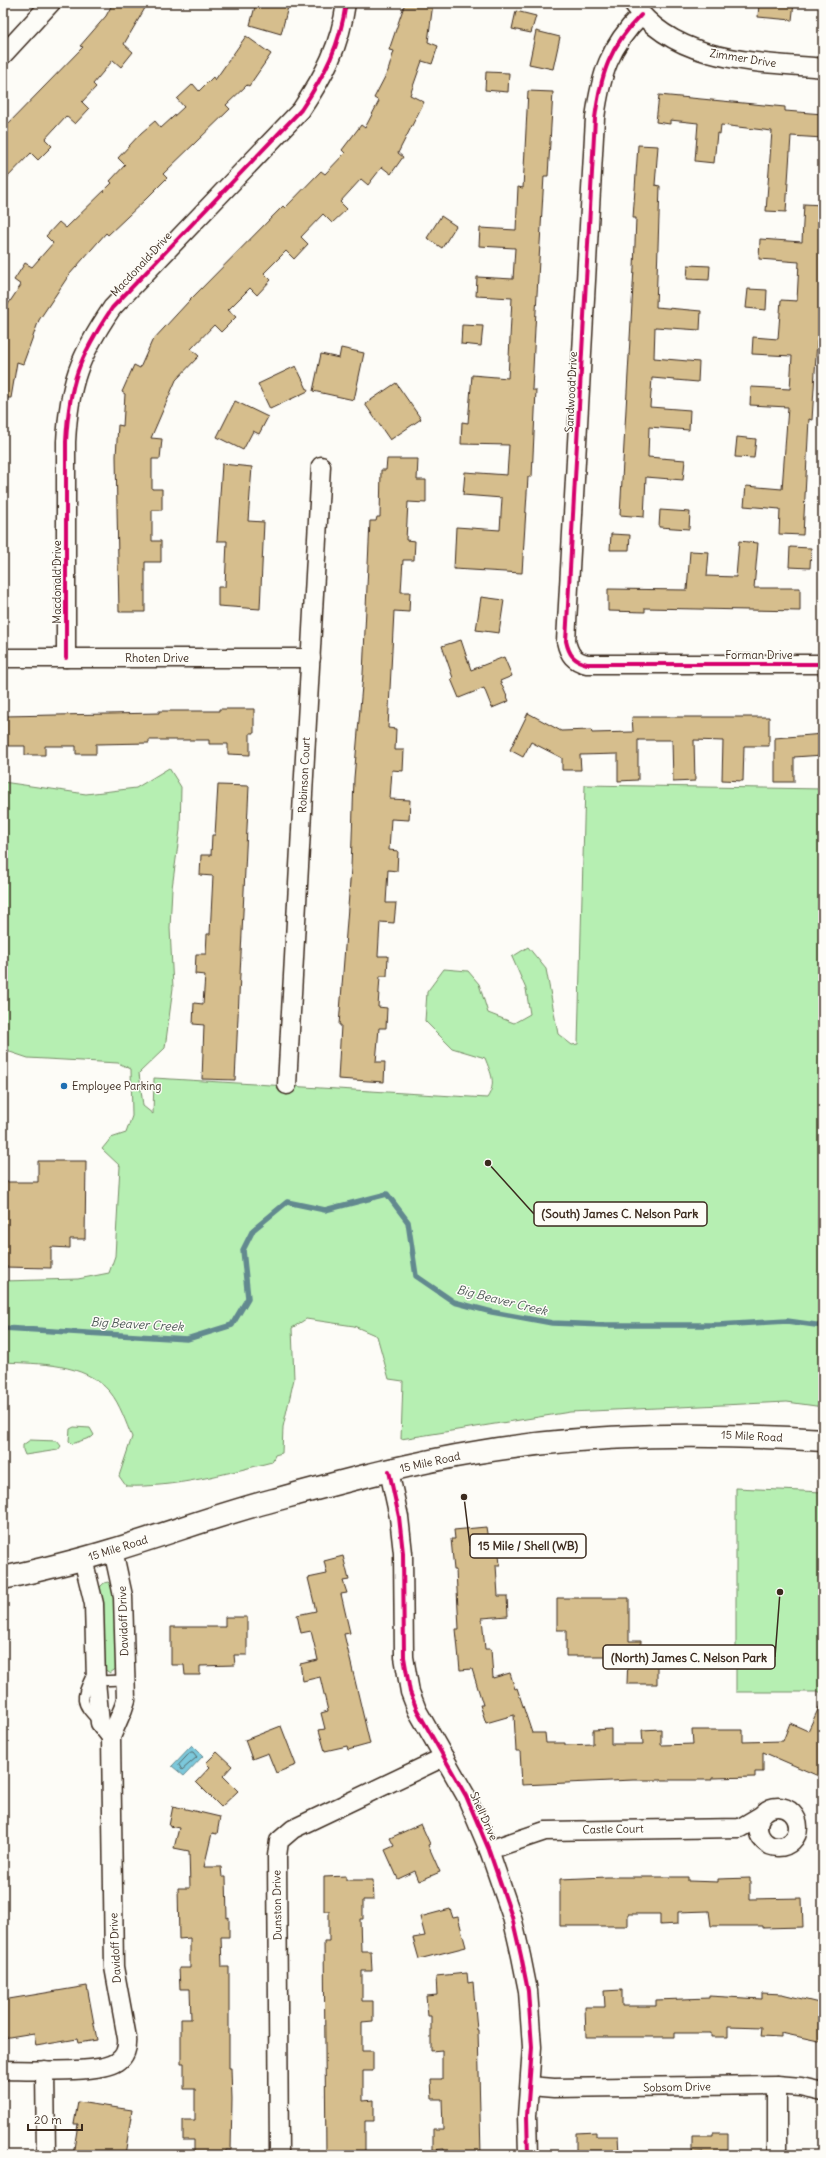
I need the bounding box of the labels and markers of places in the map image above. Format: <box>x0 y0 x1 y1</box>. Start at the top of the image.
place label: Employee Parking <box>72 1079 161 1093</box>
marker: Employee Parking <box>59 1081 69 1091</box>
callout: (South) James C. Nelson Park <box>534 1202 707 1226</box>
callout: 15 Mile / Shell (WB) <box>470 1534 586 1558</box>
callout: (North) James C. Nelson Park <box>603 1645 775 1669</box>

